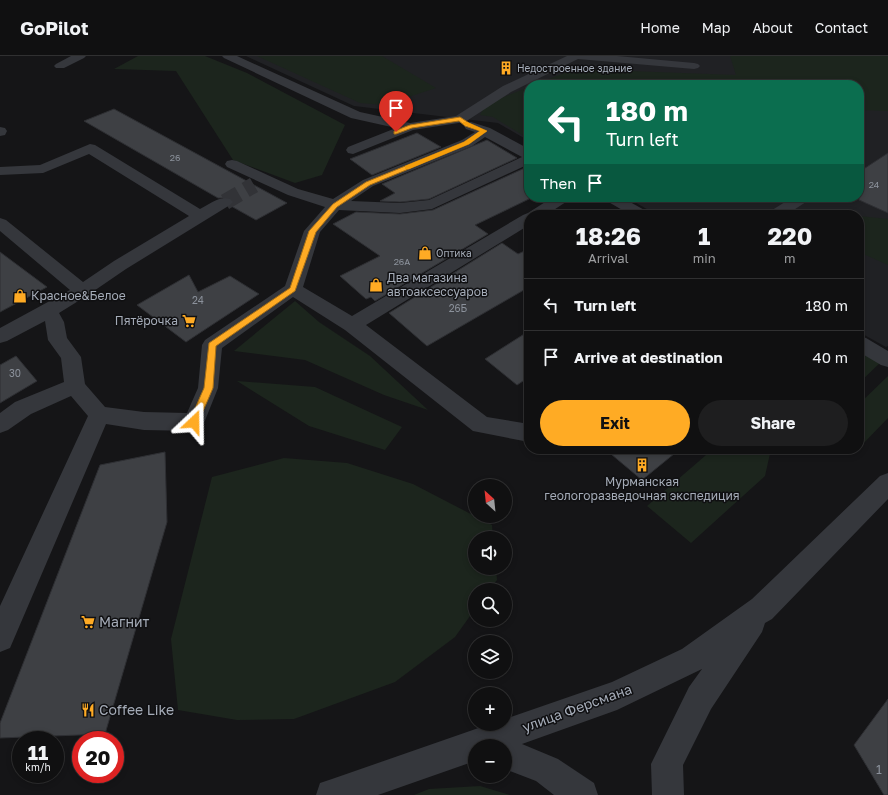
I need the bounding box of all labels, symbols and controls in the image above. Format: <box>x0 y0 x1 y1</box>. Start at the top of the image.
text: GoPilot <box>20 16 88 39</box>
text: Home <box>640 19 680 36</box>
text: Map <box>702 19 730 36</box>
text: About <box>752 19 793 36</box>
text: Contact <box>815 19 868 36</box>
building icon: Недостроенное здание <box>498 60 514 76</box>
place label: Недостроенное здание <box>517 62 632 74</box>
pin <box>379 91 413 132</box>
text: 180 m <box>606 94 688 127</box>
icon: left <box>540 96 592 148</box>
icon: arrive <box>385 97 407 119</box>
text: Turn left <box>606 128 679 150</box>
house number: 26 <box>170 152 180 163</box>
icon: arrive <box>584 172 606 194</box>
text: Then <box>540 174 576 192</box>
house number: 24 <box>869 179 880 190</box>
text: 18:26 <box>576 221 641 250</box>
text: 1 <box>698 221 710 250</box>
text: 220 <box>767 221 812 250</box>
shop icon: Оптика <box>417 245 433 261</box>
place label: Оптика <box>436 247 472 259</box>
text: Arrival <box>588 250 629 266</box>
text: min <box>693 250 716 266</box>
text: m <box>784 250 796 266</box>
house number: 26А <box>394 256 410 267</box>
place label: Два магазина автоаксессуаров <box>387 270 488 299</box>
shop icon: Два магазина автоаксессуаров <box>368 277 384 293</box>
shop icon: Красное&Белое <box>12 288 28 304</box>
place label: Красное&Белое <box>31 288 126 303</box>
house number: 24 <box>192 294 204 306</box>
icon: left <box>540 294 562 316</box>
text: Turn left <box>574 296 636 314</box>
text: 180 m <box>805 296 848 314</box>
house number: 26Б <box>449 302 468 314</box>
place label: Пятёрочка <box>115 313 178 328</box>
supermarket icon: Пятёрочка <box>181 313 197 329</box>
icon: arrive <box>540 346 562 368</box>
text: Arrive at destination <box>574 348 723 366</box>
text: 40 m <box>813 348 848 366</box>
house number: 30 <box>9 367 21 379</box>
button: Exit <box>540 400 690 446</box>
button: Share <box>698 400 848 446</box>
position arrow <box>173 401 215 443</box>
building icon: Мурманская геологоразведочная экспедиция <box>634 457 650 473</box>
place label: Мурманская геологоразведочная экспедиция <box>544 474 740 503</box>
north arrow <box>468 479 512 523</box>
map controls <box>468 479 512 783</box>
button: sound <box>468 531 512 575</box>
button: search <box>468 583 512 627</box>
place label: Магнит <box>99 613 149 630</box>
supermarket icon: Магнит <box>80 614 96 630</box>
button: layers <box>468 635 512 679</box>
street label: улица Ферсмана <box>520 680 634 735</box>
button: + <box>468 687 512 731</box>
place label: Coffee Like <box>99 701 174 718</box>
restaurant icon: Coffee Like <box>80 702 96 718</box>
speed limit sign: 20 <box>72 731 124 783</box>
button: − <box>468 739 512 783</box>
text: 11 <box>28 740 48 764</box>
text: km/h <box>25 761 51 773</box>
house number: 1 <box>876 762 882 777</box>

